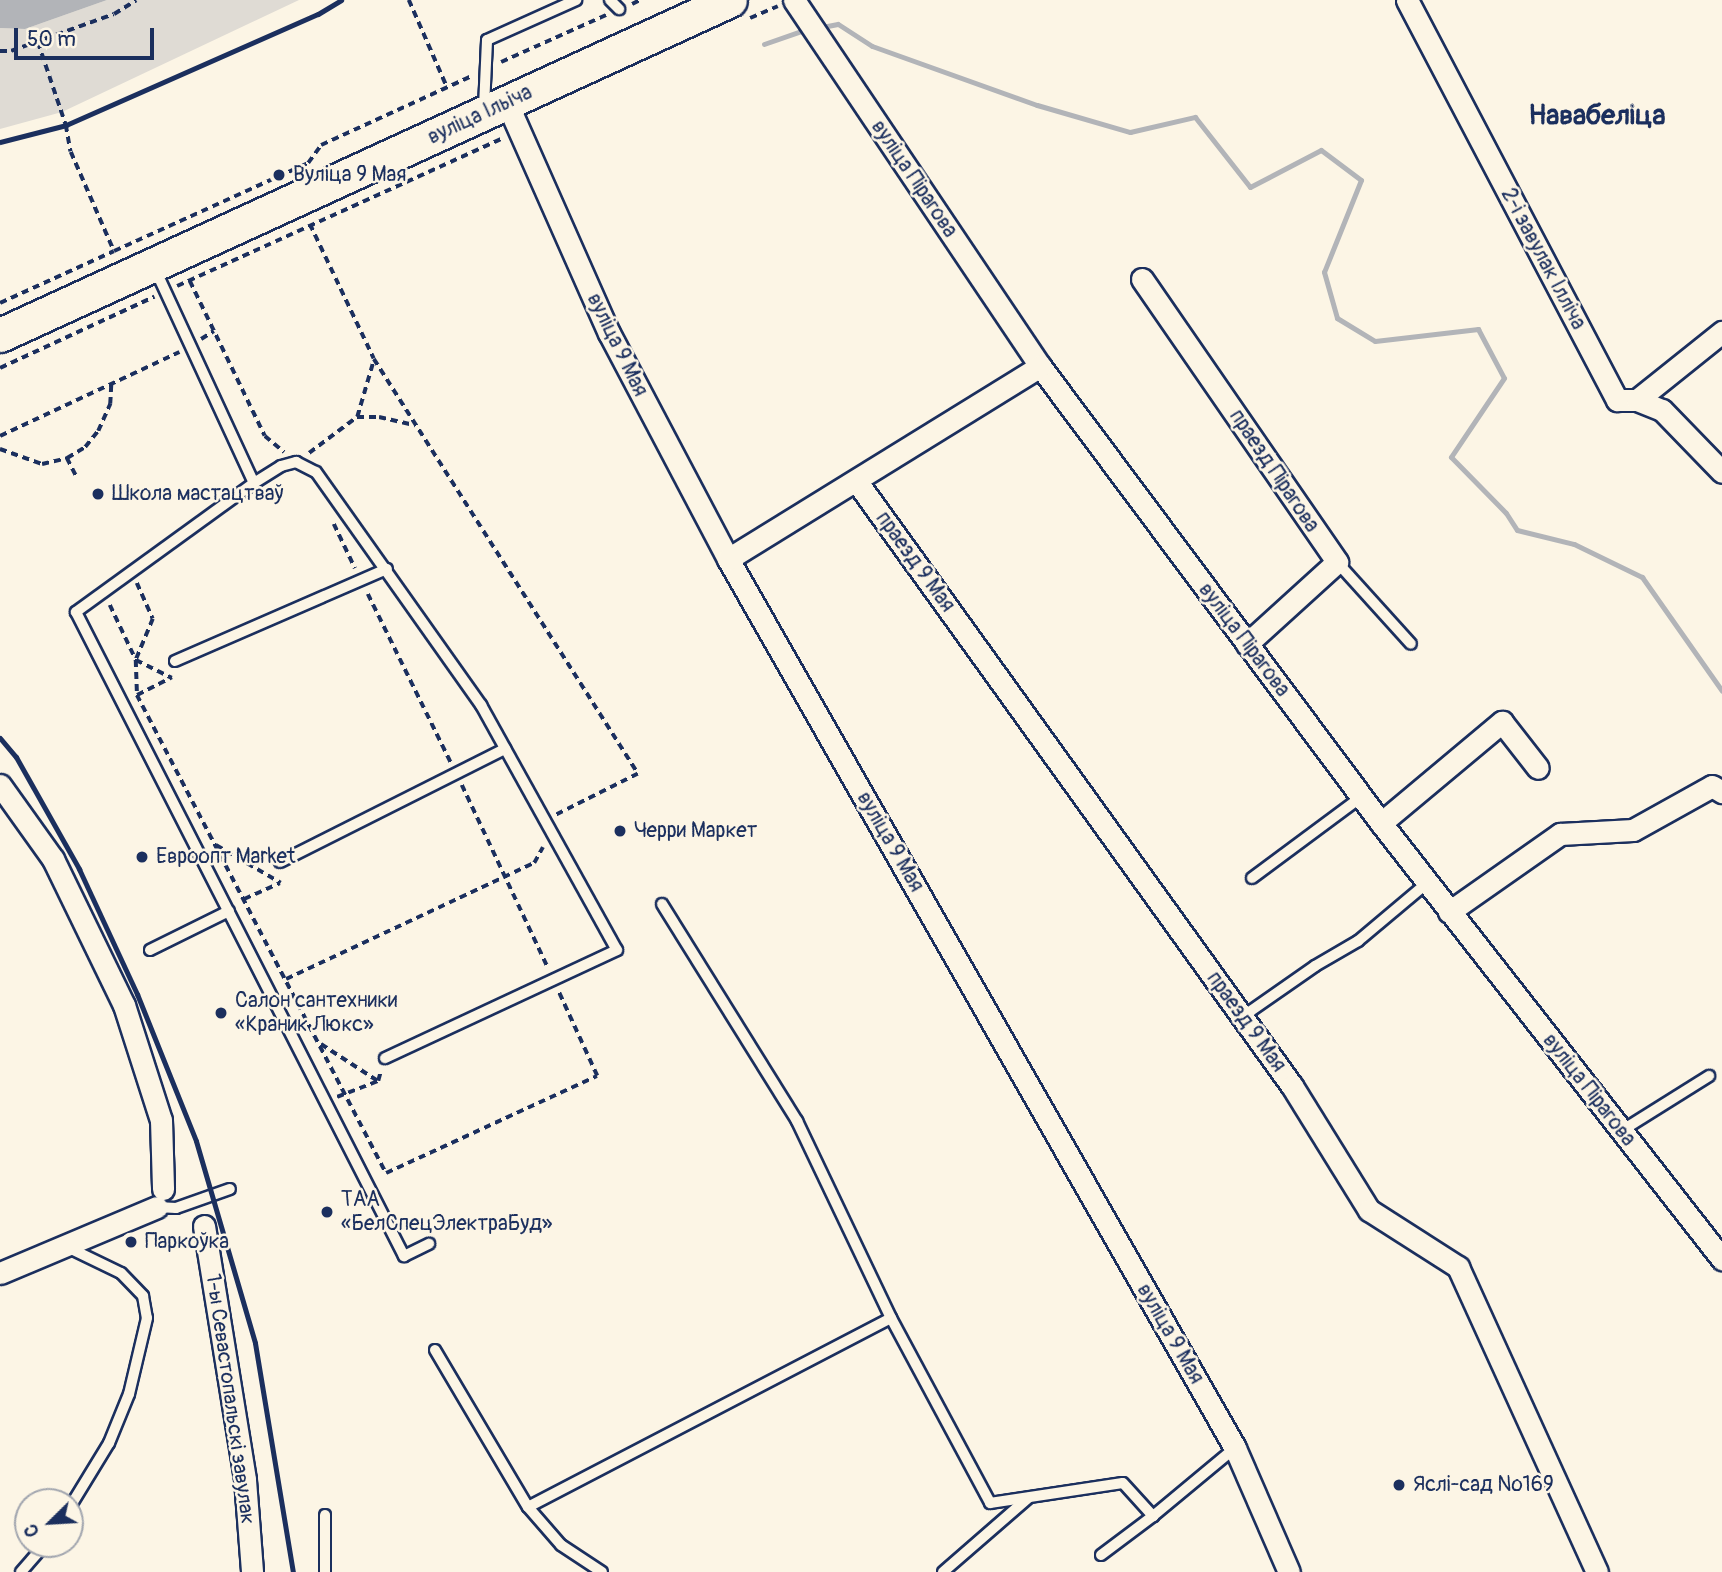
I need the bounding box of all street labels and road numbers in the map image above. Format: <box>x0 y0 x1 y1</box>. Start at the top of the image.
street label: вуліца Ільіча <box>424 80 536 150</box>
street label: вуліца Пірагова <box>865 116 963 242</box>
street label: 2-і завулак Ілліча <box>1495 184 1591 334</box>
street label: вуліца 9 Мая <box>581 289 653 401</box>
street label: праезд Пірагова <box>1224 405 1324 537</box>
street label: праезд 9 Мая <box>870 507 960 617</box>
street label: вуліца Пірагова <box>1193 578 1295 702</box>
street label: вуліца 9 Мая <box>851 787 929 897</box>
street label: праезд 9 Мая <box>1201 967 1291 1077</box>
street label: вуліца Пірагова <box>1537 1029 1641 1151</box>
street label: 1-ы Севастопальскі завулак <box>200 1272 260 1526</box>
street label: вуліца 9 Мая <box>1131 1279 1209 1389</box>

